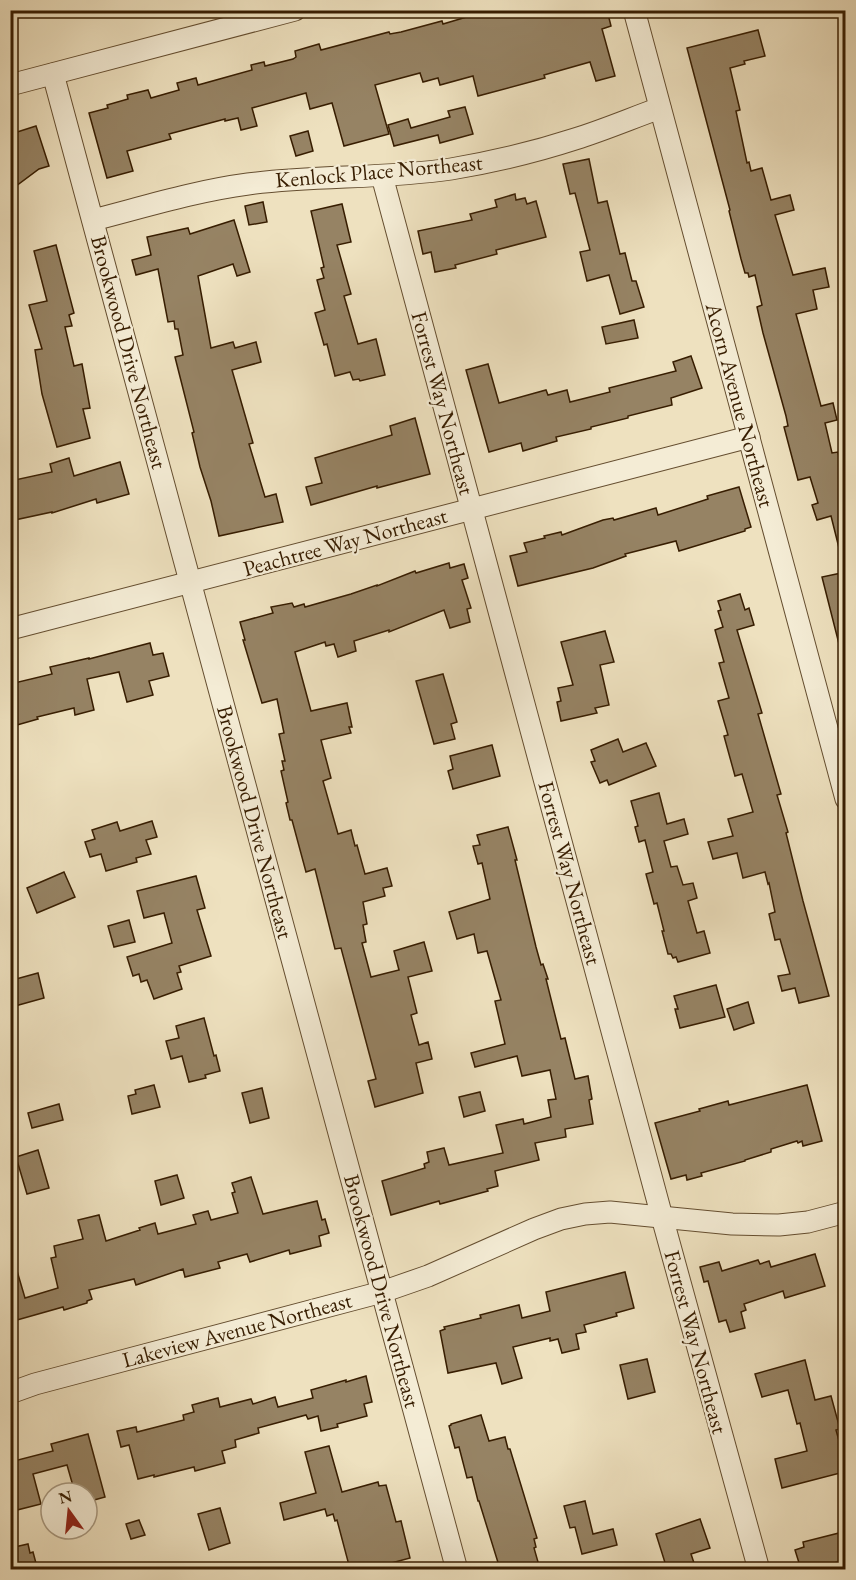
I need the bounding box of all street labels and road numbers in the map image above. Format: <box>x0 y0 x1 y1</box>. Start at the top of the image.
street label: Kenlock Place Northeast <box>274 147 484 195</box>
street label: Brookwood Drive Northeast <box>84 232 174 472</box>
street label: Acorn Avenue Northeast <box>698 298 781 511</box>
street label: Forrest Way Northeast <box>405 308 481 498</box>
street label: Peachtree Way Northeast <box>240 501 450 583</box>
street label: Brookwood Drive Northeast <box>210 702 300 942</box>
street label: Forrest Way Northeast <box>532 778 608 968</box>
street label: Brookwood Drive Northeast <box>337 1171 427 1411</box>
street label: Forrest Way Northeast <box>658 1247 734 1437</box>
street label: Lakeview Avenue Northeast <box>119 1285 355 1375</box>

